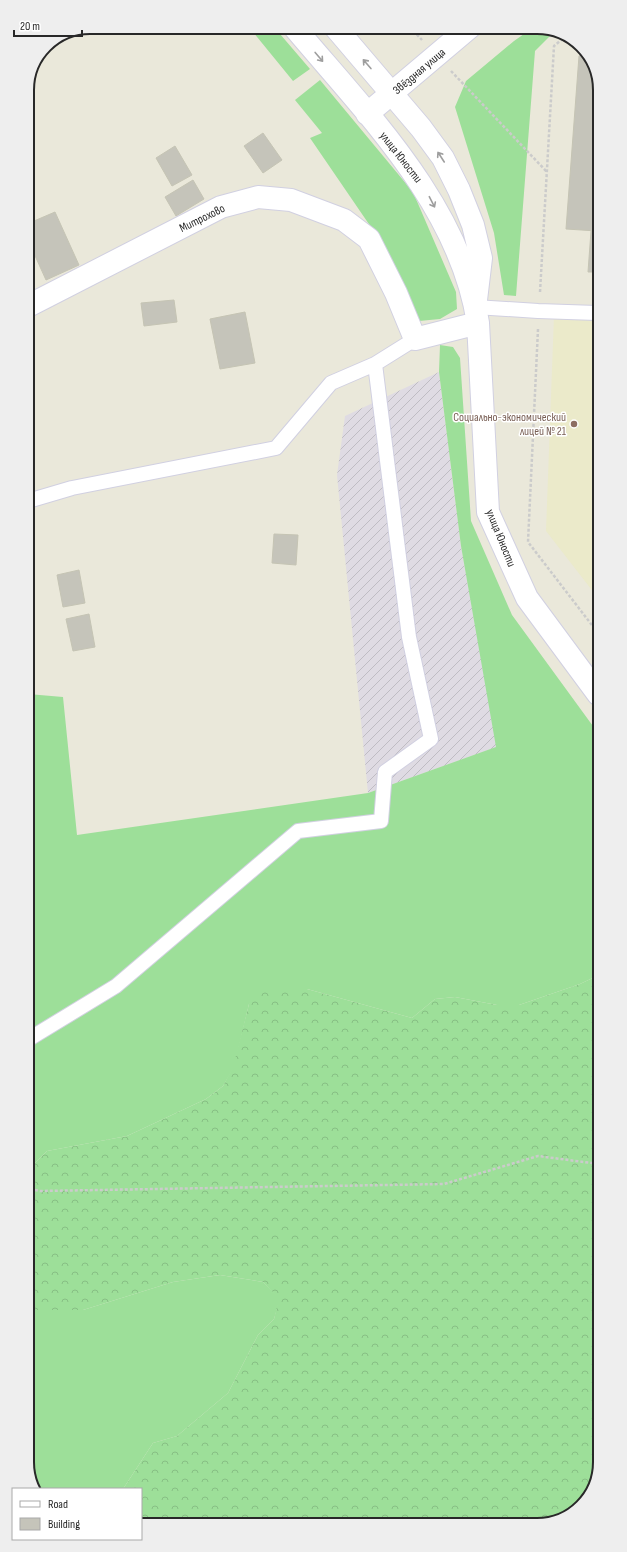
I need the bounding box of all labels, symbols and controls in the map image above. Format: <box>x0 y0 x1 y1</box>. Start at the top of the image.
scale bar <box>14 12 82 38</box>
text: 20 m <box>20 19 40 34</box>
street label: Звёздная улица <box>390 45 449 98</box>
one-way arrow <box>314 52 323 62</box>
one-way arrow <box>362 59 371 70</box>
street label: улица Юности <box>376 129 425 186</box>
one-way arrow <box>437 151 445 162</box>
one-way arrow <box>428 195 436 207</box>
street label: Митрохово <box>177 201 228 236</box>
place label: Социально-экономический лицей № 21 <box>453 410 567 439</box>
marker: Социально-экономический лицей № 21 <box>569 419 579 429</box>
street label: улица Юности <box>482 507 519 569</box>
legend <box>12 1488 142 1540</box>
text: Road <box>48 1497 68 1512</box>
text: Building <box>48 1517 80 1532</box>

